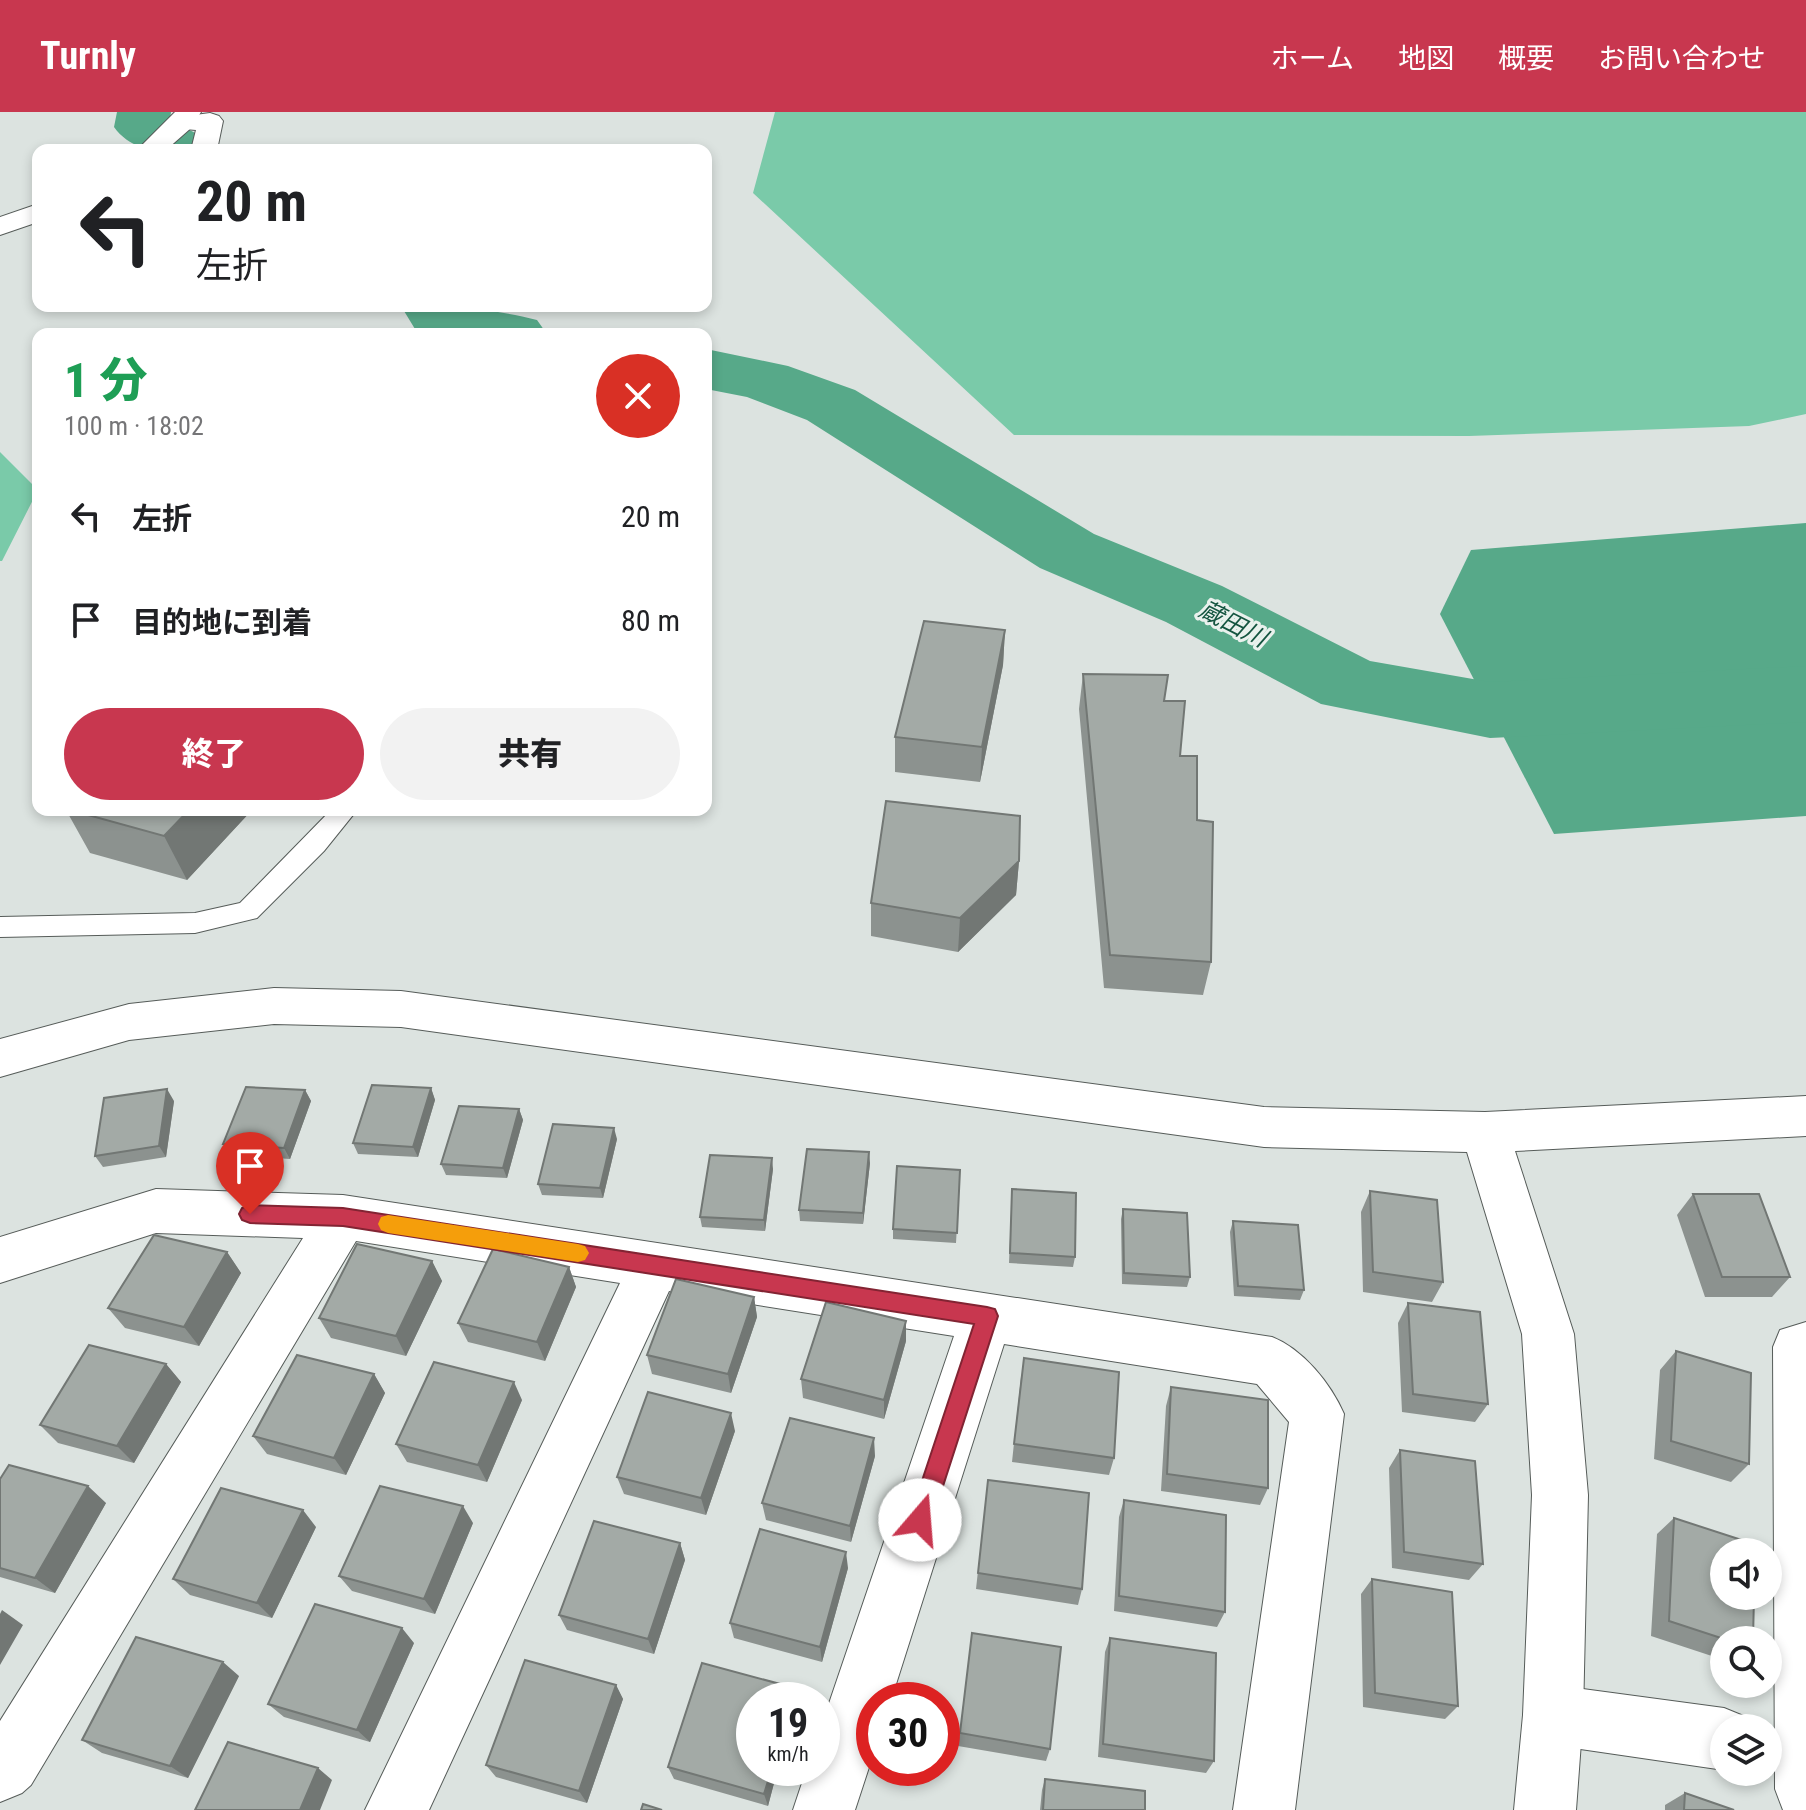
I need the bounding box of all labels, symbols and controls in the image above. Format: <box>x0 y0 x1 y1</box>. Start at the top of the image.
text: Turnly <box>40 34 136 78</box>
text: ホーム <box>1271 42 1354 75</box>
text: 地図 <box>1398 42 1454 75</box>
text: 概要 <box>1498 42 1554 75</box>
text: お問い合わせ <box>1598 42 1766 75</box>
text: 20 m <box>196 169 307 235</box>
icon: left <box>64 176 168 280</box>
text: 左折 <box>196 245 268 287</box>
text: 1 分 <box>64 352 147 409</box>
button: close <box>596 354 680 438</box>
text: 100 m · 18:02 <box>64 411 204 441</box>
icon: left <box>64 494 108 538</box>
text: 20 m <box>621 499 680 534</box>
text: 左折 <box>132 501 192 536</box>
water label: 蔵田川 <box>1195 595 1274 654</box>
icon: arrive <box>64 598 108 642</box>
text: 80 m <box>621 603 680 638</box>
text: 目的地に到着 <box>132 605 312 640</box>
button: 終了 <box>64 708 364 800</box>
button: 共有 <box>380 708 680 800</box>
pin <box>216 1132 284 1214</box>
icon: arrive <box>228 1144 272 1188</box>
position arrow <box>878 1478 962 1562</box>
map controls <box>1710 1538 1782 1786</box>
button: sound <box>1710 1538 1782 1610</box>
button: search <box>1710 1626 1782 1698</box>
speed limit sign: 30 <box>856 1682 960 1786</box>
text: 19 <box>768 1700 808 1747</box>
button: layers <box>1710 1714 1782 1786</box>
text: km/h <box>767 1742 809 1766</box>

